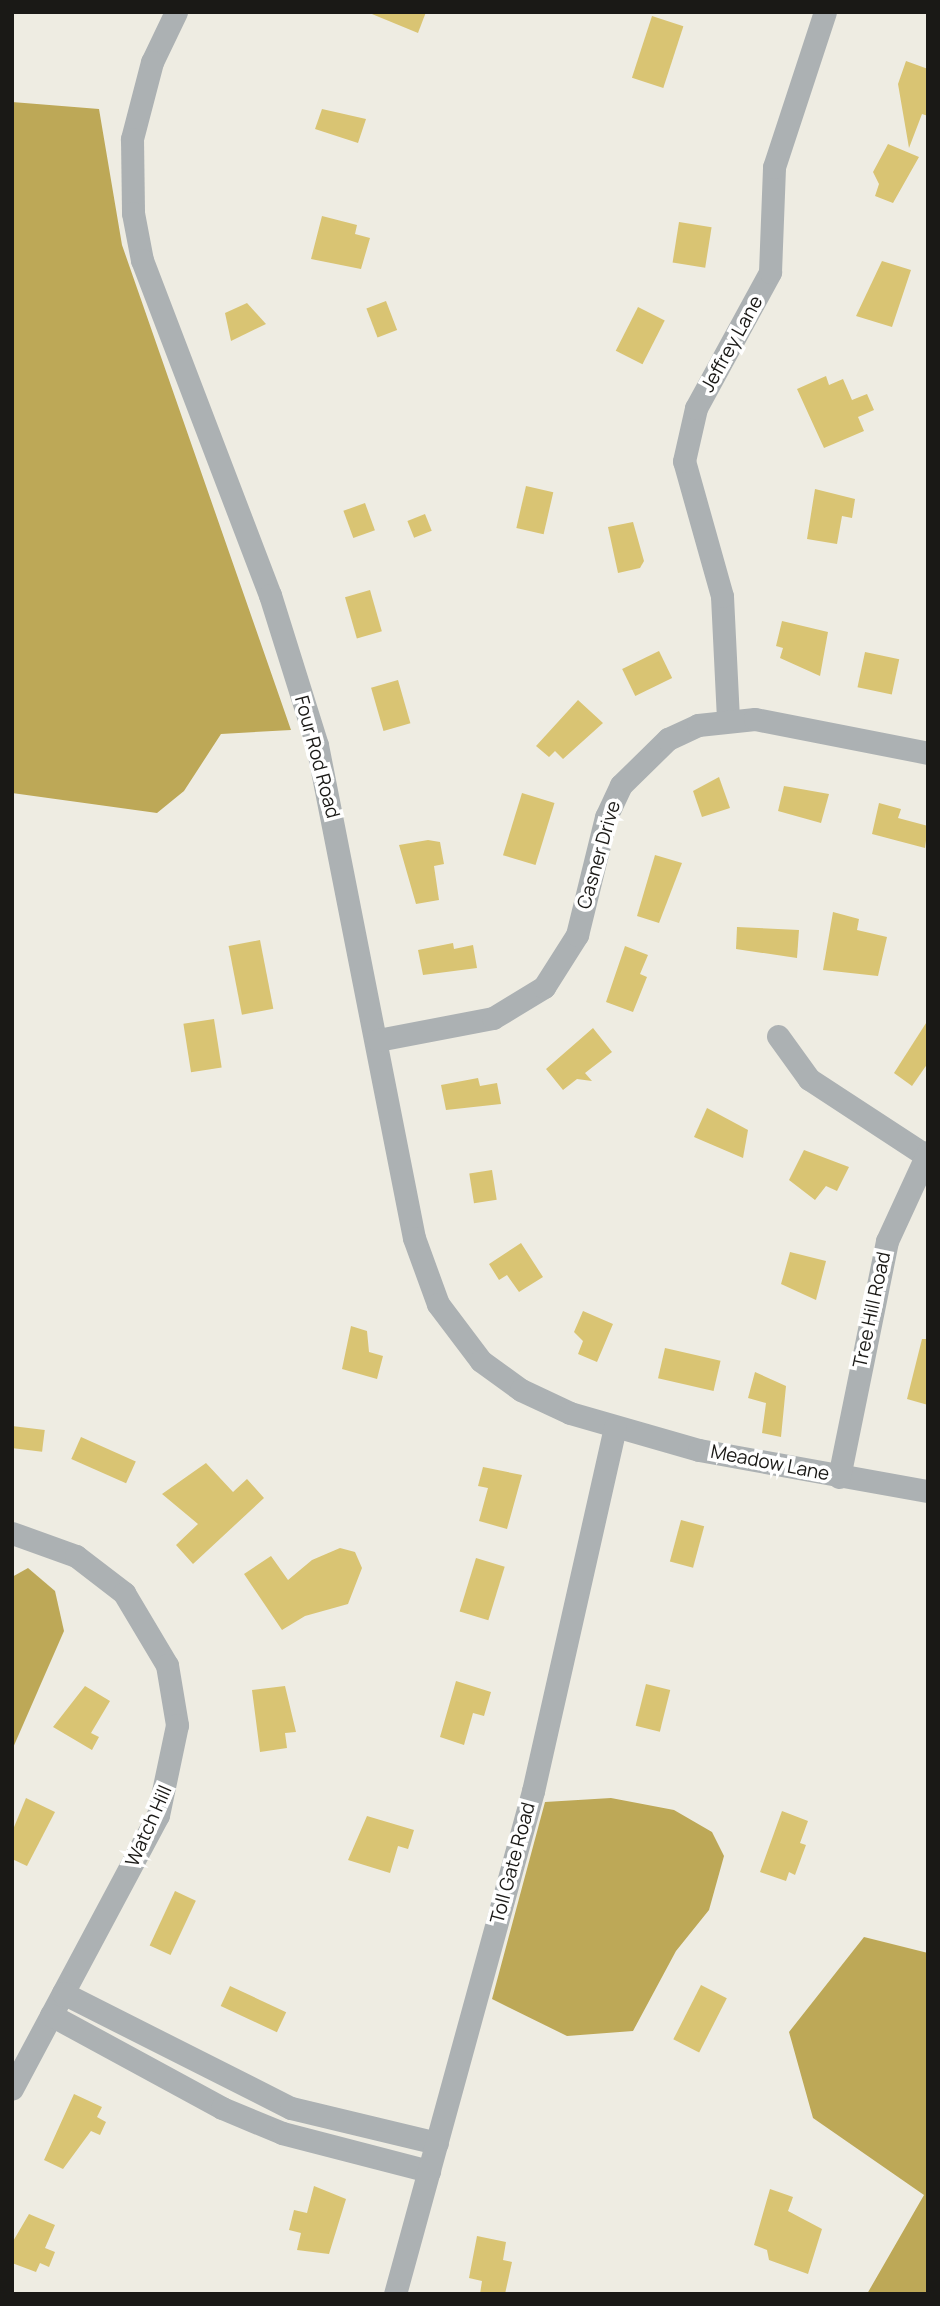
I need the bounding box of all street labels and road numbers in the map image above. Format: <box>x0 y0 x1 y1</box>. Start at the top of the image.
street label: Jeffrey Lane <box>696 292 768 396</box>
street label: Four Rod Road <box>290 693 344 821</box>
street label: Casner Drive <box>573 798 625 912</box>
street label: Tree Hill Road <box>849 1250 895 1370</box>
street label: Meadow Lane <box>709 1440 831 1486</box>
street label: Watch Hill <box>121 1782 177 1870</box>
street label: Toll Gate Road <box>486 1800 540 1926</box>

